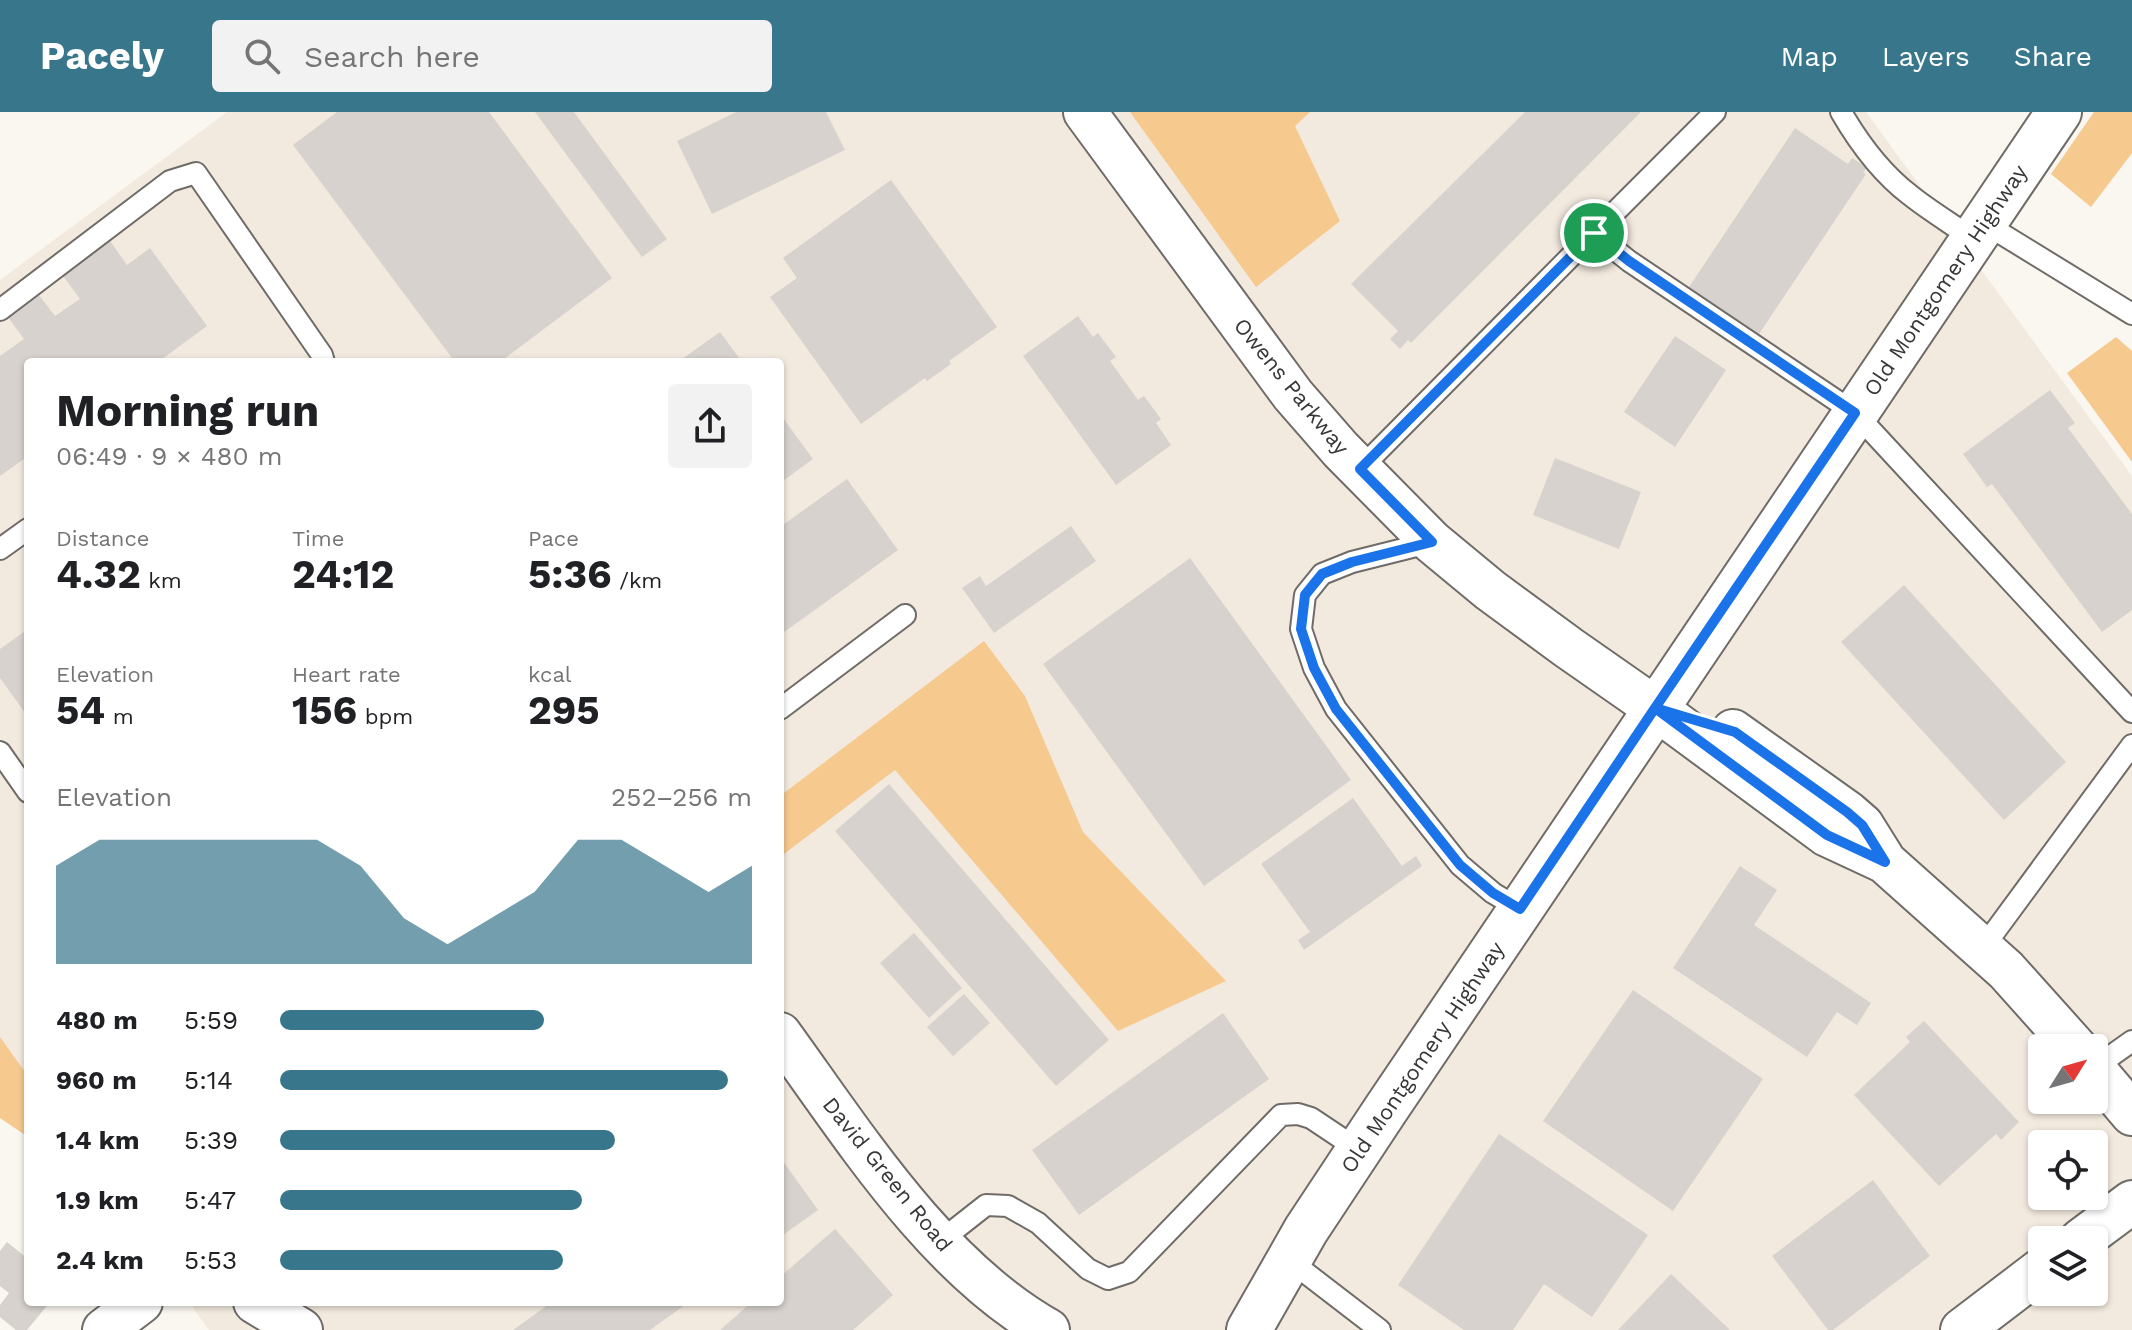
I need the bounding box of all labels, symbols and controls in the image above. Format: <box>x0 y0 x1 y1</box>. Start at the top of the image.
search box <box>212 20 772 92</box>
text: Pacely <box>40 34 164 78</box>
icon: search <box>240 34 284 78</box>
text: Search here <box>304 39 480 74</box>
text: Map <box>1781 40 1838 73</box>
text: Layers <box>1882 40 1970 73</box>
text: Share <box>2014 40 2092 73</box>
street label: Old Montgomery Highway <box>1859 159 2033 401</box>
pin <box>1560 199 1628 267</box>
icon: arrive <box>1572 211 1616 255</box>
street label: Owens Parkway <box>1229 313 1355 460</box>
button: share <box>668 384 752 468</box>
text: Morning run <box>56 385 319 437</box>
text: 06:49 · 9 × 480 m <box>56 441 282 471</box>
text: Distance <box>56 526 150 551</box>
text: Time <box>292 526 344 551</box>
text: Pace <box>528 526 579 551</box>
text: 4.32 <box>56 551 141 598</box>
text: 24:12 <box>292 551 394 598</box>
text: 5:36 <box>528 551 612 598</box>
text: km <box>141 568 182 593</box>
text: /km <box>612 568 662 593</box>
text: Elevation <box>56 662 154 687</box>
text: Heart rate <box>292 662 401 687</box>
text: kcal <box>528 662 572 687</box>
text: 54 <box>56 687 105 734</box>
text: 156 <box>292 687 357 734</box>
text: 295 <box>528 687 600 734</box>
text: m <box>105 704 134 729</box>
text: bpm <box>357 704 413 729</box>
text: Elevation <box>56 782 172 812</box>
text: 252–256 m <box>611 782 752 812</box>
street label: Old Montgomery Highway <box>1336 936 1510 1178</box>
text: 480 m <box>56 1005 138 1035</box>
text: 5:59 <box>184 1005 238 1035</box>
north arrow <box>2028 1034 2108 1114</box>
map controls <box>2028 1034 2108 1306</box>
text: 960 m <box>56 1065 137 1095</box>
text: 5:14 <box>184 1065 233 1095</box>
street label: David Green Road <box>818 1092 958 1257</box>
text: 1.4 km <box>56 1125 140 1155</box>
text: 5:39 <box>184 1125 238 1155</box>
button: locate <box>2028 1130 2108 1210</box>
text: 1.9 km <box>56 1185 139 1215</box>
text: 5:47 <box>184 1185 236 1215</box>
button: layers <box>2028 1226 2108 1306</box>
text: 2.4 km <box>56 1245 144 1275</box>
text: 5:53 <box>184 1245 237 1275</box>

